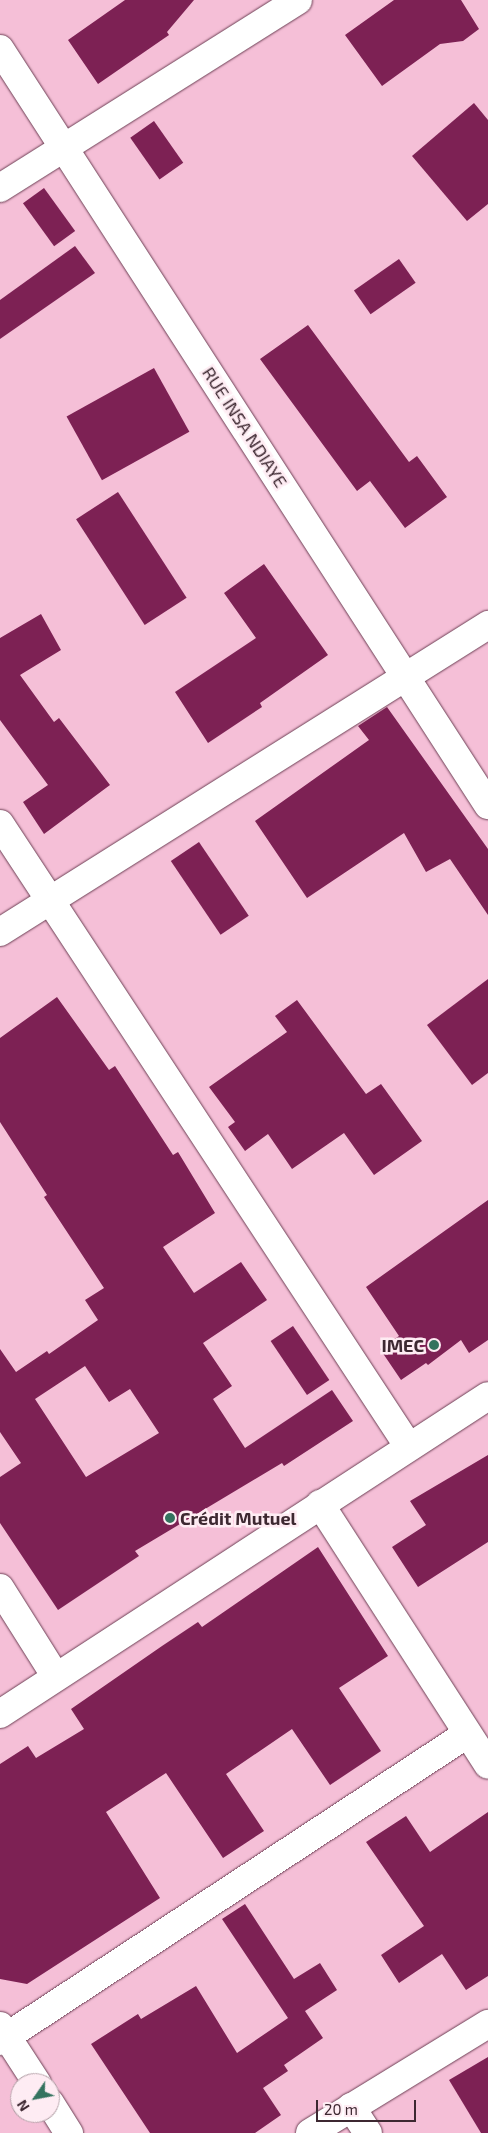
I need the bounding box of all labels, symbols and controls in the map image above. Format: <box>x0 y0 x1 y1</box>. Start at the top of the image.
street label: RUE INSA NDIAYE <box>198 363 292 491</box>
place label: IMEC <box>381 1334 424 1356</box>
marker: IMEC <box>428 1339 440 1351</box>
place label: Crédit Mutuel <box>180 1507 297 1529</box>
marker: Crédit Mutuel <box>164 1512 176 1524</box>
north arrow <box>10 2073 60 2123</box>
scale bar <box>318 2090 418 2122</box>
text: N <box>13 2097 33 2115</box>
text: 20 m <box>324 2100 358 2118</box>

